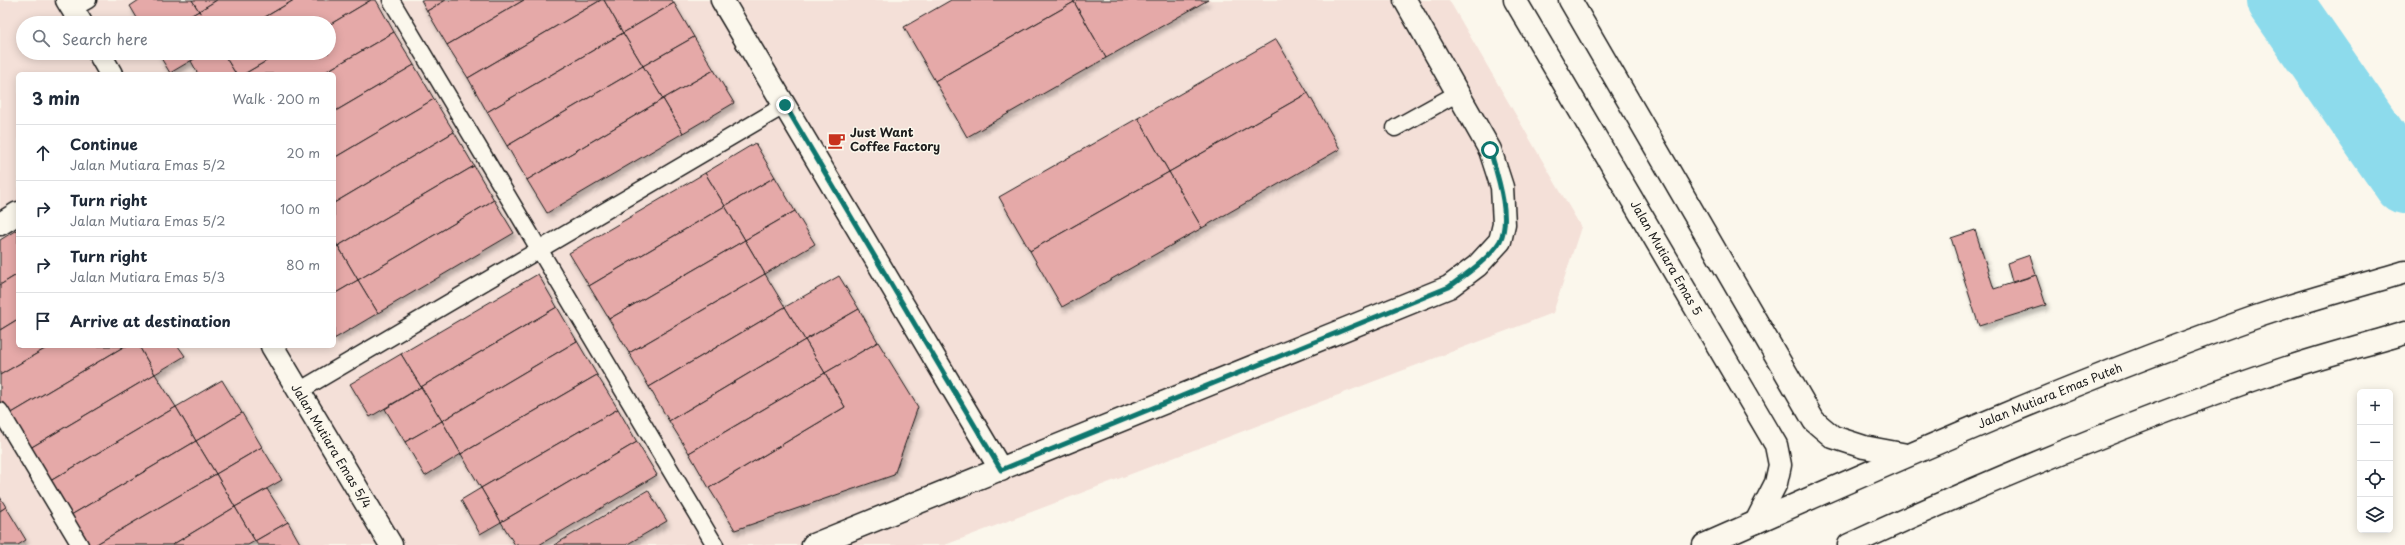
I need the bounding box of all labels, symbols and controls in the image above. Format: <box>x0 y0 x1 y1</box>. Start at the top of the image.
search box <box>16 16 336 60</box>
icon: search <box>30 27 52 49</box>
text: Search here <box>62 27 148 50</box>
text: 3 min <box>32 85 80 111</box>
text: Walk · 200 m <box>232 89 320 108</box>
route end <box>776 96 794 114</box>
place label: Just Want Coffee Factory <box>850 123 940 155</box>
cafe icon: Just Want Coffee Factory <box>827 130 847 150</box>
text: Continue <box>70 132 138 155</box>
route start <box>1481 141 1499 159</box>
icon: ahead <box>32 142 54 164</box>
text: 20 m <box>286 143 320 162</box>
text: Jalan Mutiara Emas 5/2 <box>70 155 225 174</box>
text: Turn right <box>70 188 147 211</box>
street label: Jalan Mutiara Emas 5 <box>1627 197 1707 318</box>
icon: right <box>32 198 54 220</box>
text: 100 m <box>280 199 320 218</box>
text: Jalan Mutiara Emas 5/2 <box>70 211 225 230</box>
text: Turn right <box>70 244 147 267</box>
icon: right <box>32 254 54 276</box>
text: 80 m <box>286 255 320 274</box>
text: Jalan Mutiara Emas 5/3 <box>70 267 225 286</box>
text: Arrive at destination <box>70 309 231 332</box>
icon: arrive <box>32 310 54 332</box>
street label: Jalan Mutiara Emas Puteh <box>1975 358 2125 432</box>
street label: Jalan Mutiara Emas 5/4 <box>287 380 376 511</box>
map controls <box>2357 389 2393 533</box>
button: + <box>2357 389 2393 425</box>
button: − <box>2357 425 2393 461</box>
button: locate <box>2357 461 2393 497</box>
button: layers <box>2357 497 2393 533</box>

